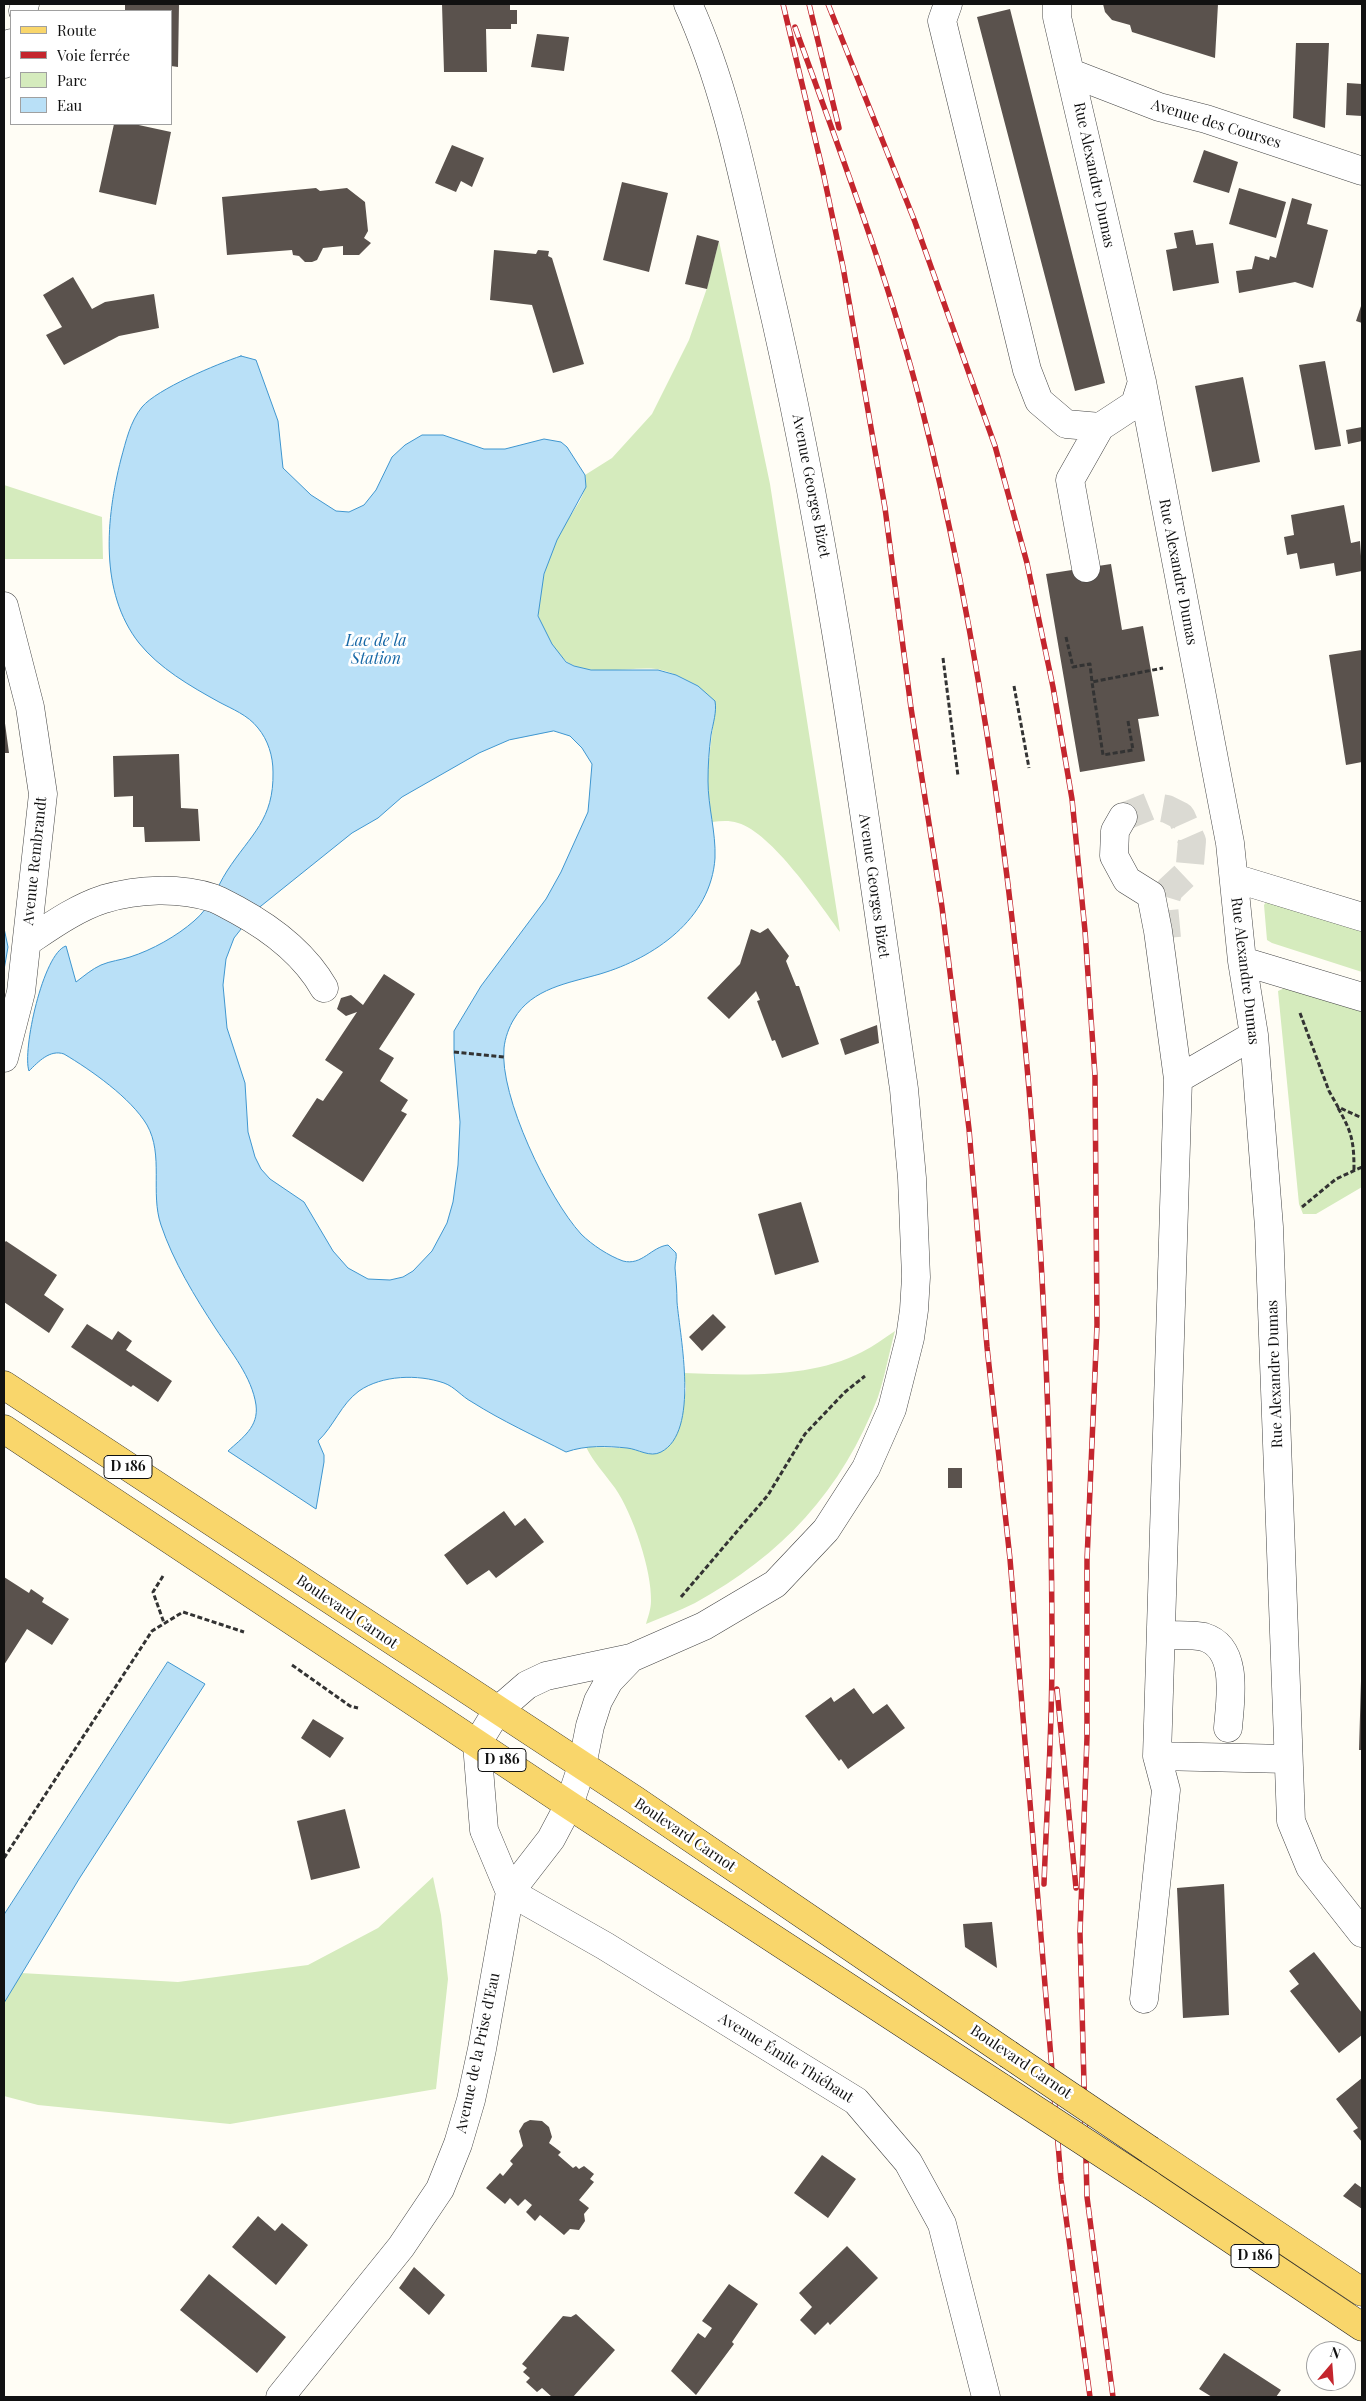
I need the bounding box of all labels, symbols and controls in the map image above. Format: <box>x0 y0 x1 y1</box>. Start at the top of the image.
legend <box>10 10 172 125</box>
text: Route <box>57 20 97 40</box>
text: Voie ferrée <box>57 45 130 65</box>
text: Parc <box>57 70 87 90</box>
text: Eau <box>57 95 82 115</box>
street label: Avenue des Courses <box>1149 96 1283 152</box>
street label: Rue Alexandre Dumas <box>1070 101 1118 249</box>
street label: Avenue Georges Bizet <box>788 413 834 559</box>
street label: Rue Alexandre Dumas <box>1155 497 1201 647</box>
water label: Lac de la Station <box>345 631 407 669</box>
street label: Avenue Rembrandt <box>19 796 51 926</box>
street label: Avenue Georges Bizet <box>855 813 893 959</box>
street label: Rue Alexandre Dumas <box>1227 896 1263 1046</box>
street label: Rue Alexandre Dumas <box>1263 1300 1287 1448</box>
road number: D 186 <box>104 1455 152 1478</box>
street label: Boulevard Carnot <box>293 1571 401 1653</box>
road number: D 186 <box>478 1748 526 1772</box>
street label: Boulevard Carnot <box>631 1794 739 1876</box>
street label: Avenue de la Prise d'Eau <box>452 1971 504 2135</box>
street label: Avenue Émile Thiébaut <box>715 2009 857 2107</box>
street label: Boulevard Carnot <box>967 2021 1075 2103</box>
road number: D 186 <box>1231 2244 1279 2268</box>
north arrow <box>1306 2341 1356 2391</box>
text: N <box>1328 2342 1343 2363</box>

